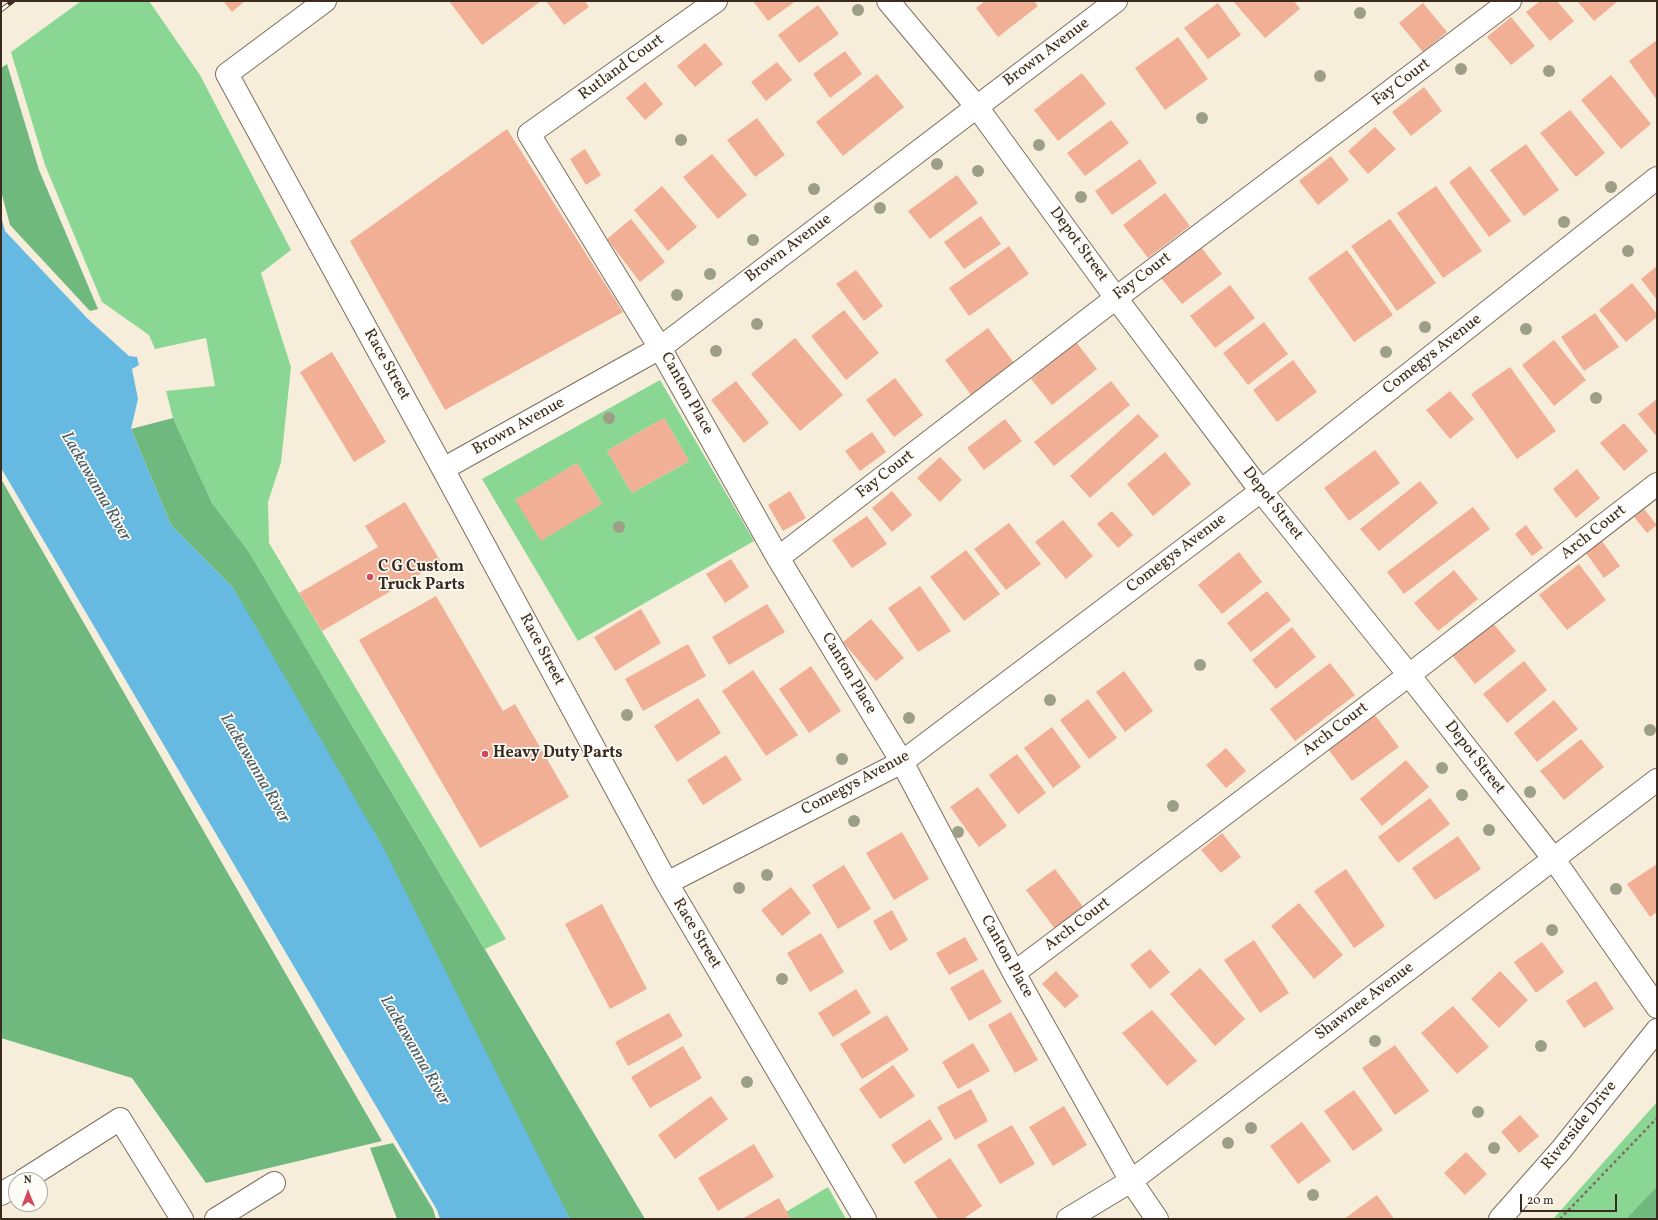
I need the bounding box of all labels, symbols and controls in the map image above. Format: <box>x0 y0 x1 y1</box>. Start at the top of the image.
street label: Brown Avenue <box>1000 14 1094 92</box>
street label: Rutland Court <box>576 31 668 105</box>
street label: Fay Court <box>1369 55 1435 111</box>
street label: Depot Street <box>1044 204 1112 286</box>
street label: Brown Avenue <box>742 210 836 288</box>
street label: Fay Court <box>1110 249 1176 305</box>
street label: Comegys Avenue <box>1380 311 1486 399</box>
street label: Race Street <box>359 326 413 404</box>
street label: Canton Place <box>655 349 717 439</box>
street label: Brown Avenue <box>470 394 568 460</box>
water label: Lackawanna River <box>55 429 135 545</box>
street label: Fay Court <box>853 447 919 503</box>
street label: Depot Street <box>1237 464 1307 544</box>
street label: Arch Court <box>1557 501 1631 565</box>
street label: Comegys Avenue <box>1123 510 1231 598</box>
place label: C G Custom Truck Parts <box>378 558 465 596</box>
marker: C G Custom Truck Parts <box>365 572 375 582</box>
street label: Race Street <box>514 611 568 689</box>
street label: Canton Place <box>816 630 880 718</box>
street label: Arch Court <box>1299 699 1373 761</box>
water label: Lackawanna River <box>214 711 294 827</box>
street label: Depot Street <box>1439 718 1509 798</box>
place label: Heavy Duty Parts <box>493 744 623 764</box>
street label: Comegys Avenue <box>799 747 913 821</box>
marker: Heavy Duty Parts <box>480 749 490 759</box>
street label: Arch Court <box>1041 894 1115 956</box>
street label: Race Street <box>667 895 725 973</box>
street label: Canton Place <box>975 912 1037 1002</box>
street label: Shawnee Avenue <box>1312 959 1418 1045</box>
water label: Lackawanna River <box>374 993 454 1109</box>
street label: Riverside Drive <box>1538 1078 1622 1174</box>
north arrow <box>8 1172 48 1212</box>
text: N <box>24 1173 32 1188</box>
scale bar <box>1522 1186 1619 1212</box>
text: 20 m <box>1527 1193 1554 1209</box>

